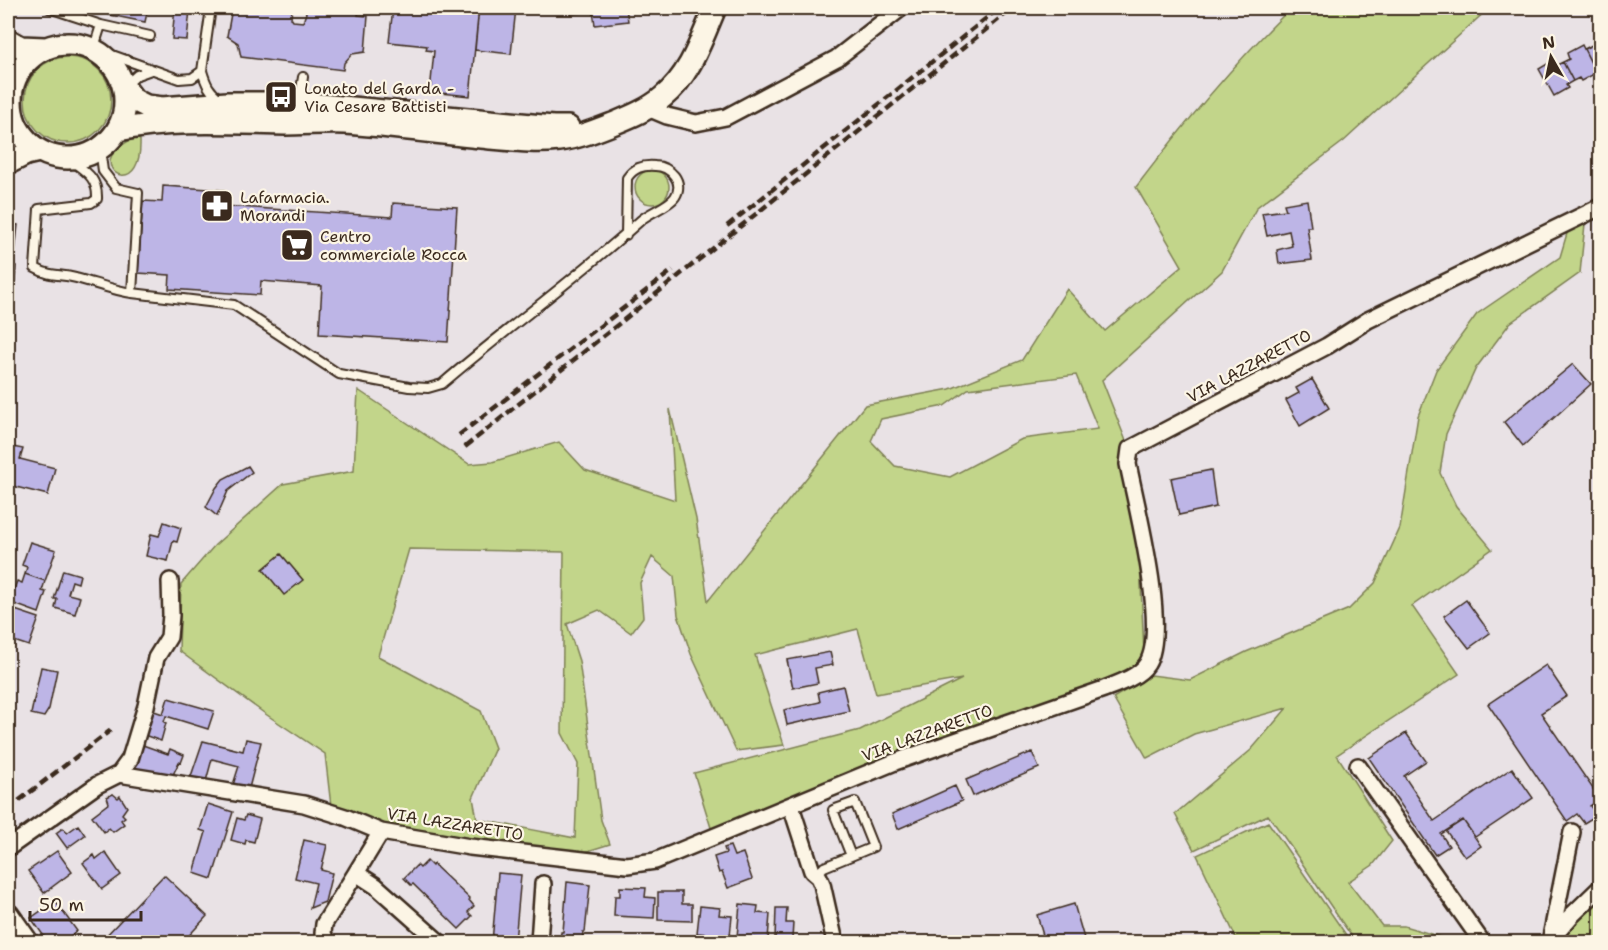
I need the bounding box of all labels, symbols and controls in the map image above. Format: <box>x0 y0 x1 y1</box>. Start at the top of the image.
north arrow <box>1521 27 1581 87</box>
text: N <box>1541 31 1557 54</box>
place label: Lonato del Garda - Via Cesare Battisti <box>304 78 454 117</box>
bus stop icon: Lonato del Garda - Via Cesare Battisti <box>263 79 299 115</box>
place label: Lafarmacia. Morandi <box>240 187 330 226</box>
pharmacy icon: Lafarmacia. Morandi <box>199 188 235 224</box>
place label: Centro commerciale Rocca <box>320 226 467 265</box>
supermarket icon: Centro commerciale Rocca <box>279 227 315 263</box>
street label: VIA LAZZARETTO <box>1183 324 1315 408</box>
street label: VIA LAZZARETTO <box>859 700 995 766</box>
street label: VIA LAZZARETTO <box>385 803 525 845</box>
scale bar <box>30 884 141 922</box>
text: 50 m <box>39 893 84 917</box>

